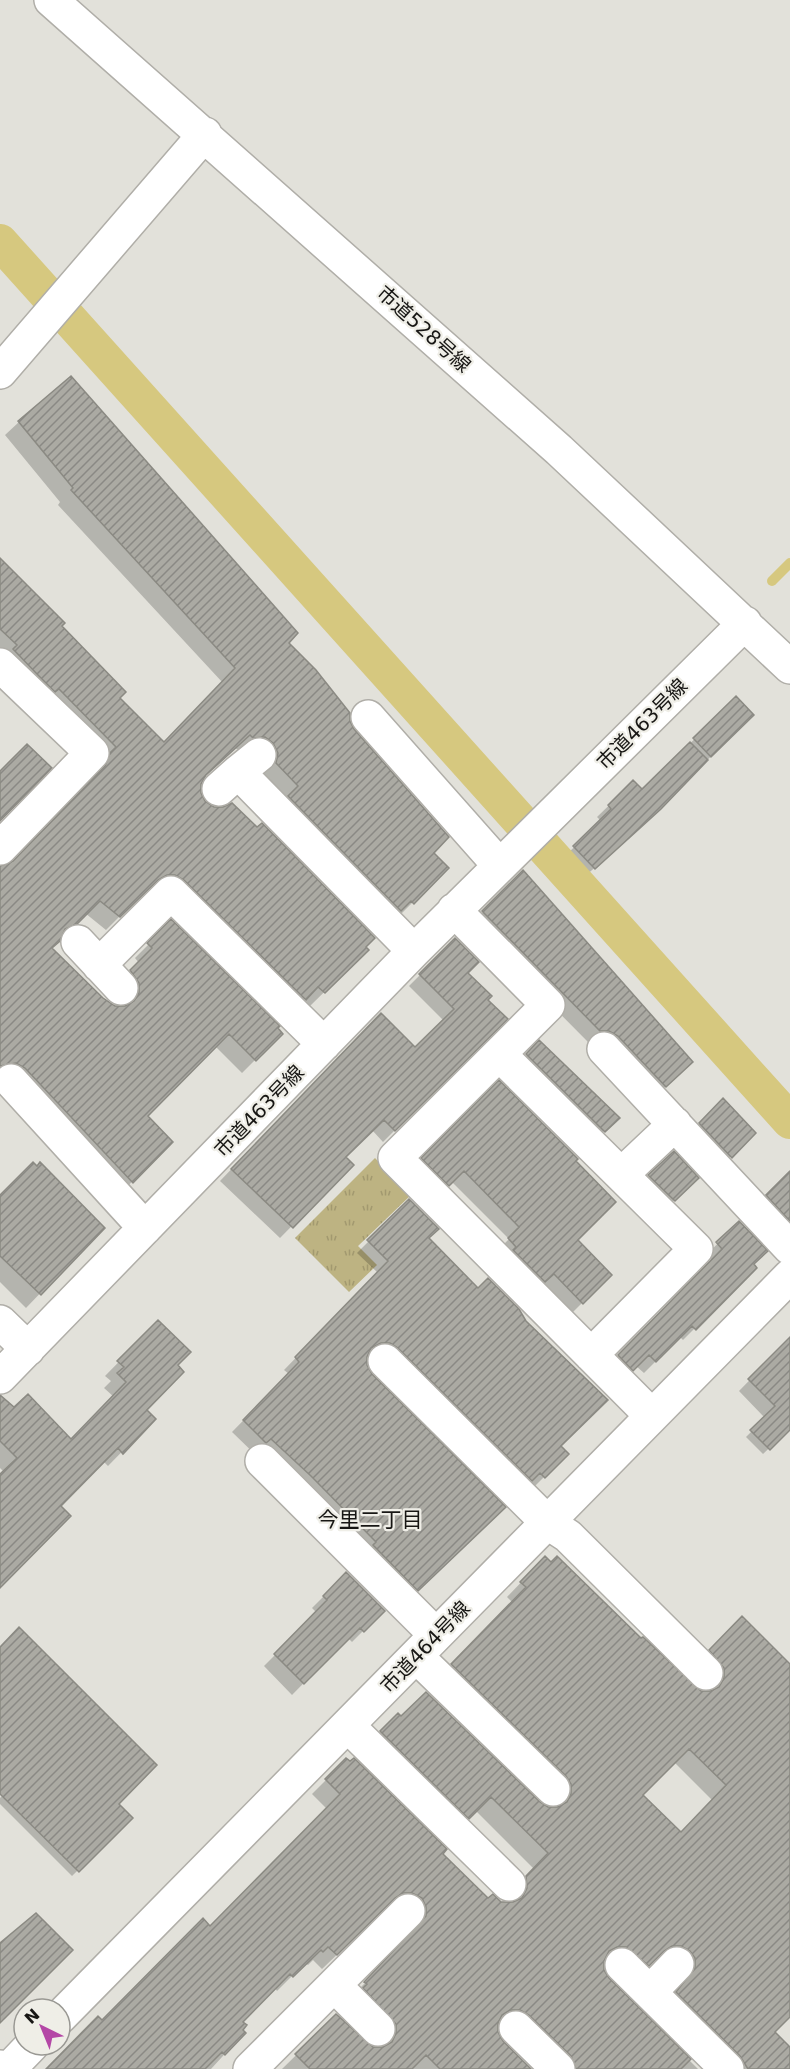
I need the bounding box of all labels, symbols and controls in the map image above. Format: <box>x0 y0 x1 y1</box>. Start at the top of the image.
street label: 市道528号線 <box>372 281 476 377</box>
street label: 市道463号線 <box>592 674 692 774</box>
street label: 市道463号線 <box>209 1060 309 1162</box>
district label: 今里二丁目 <box>318 1508 423 1532</box>
street label: 市道464号線 <box>375 1596 475 1698</box>
north arrow <box>12 1997 72 2057</box>
text: N <box>21 2005 43 2028</box>

